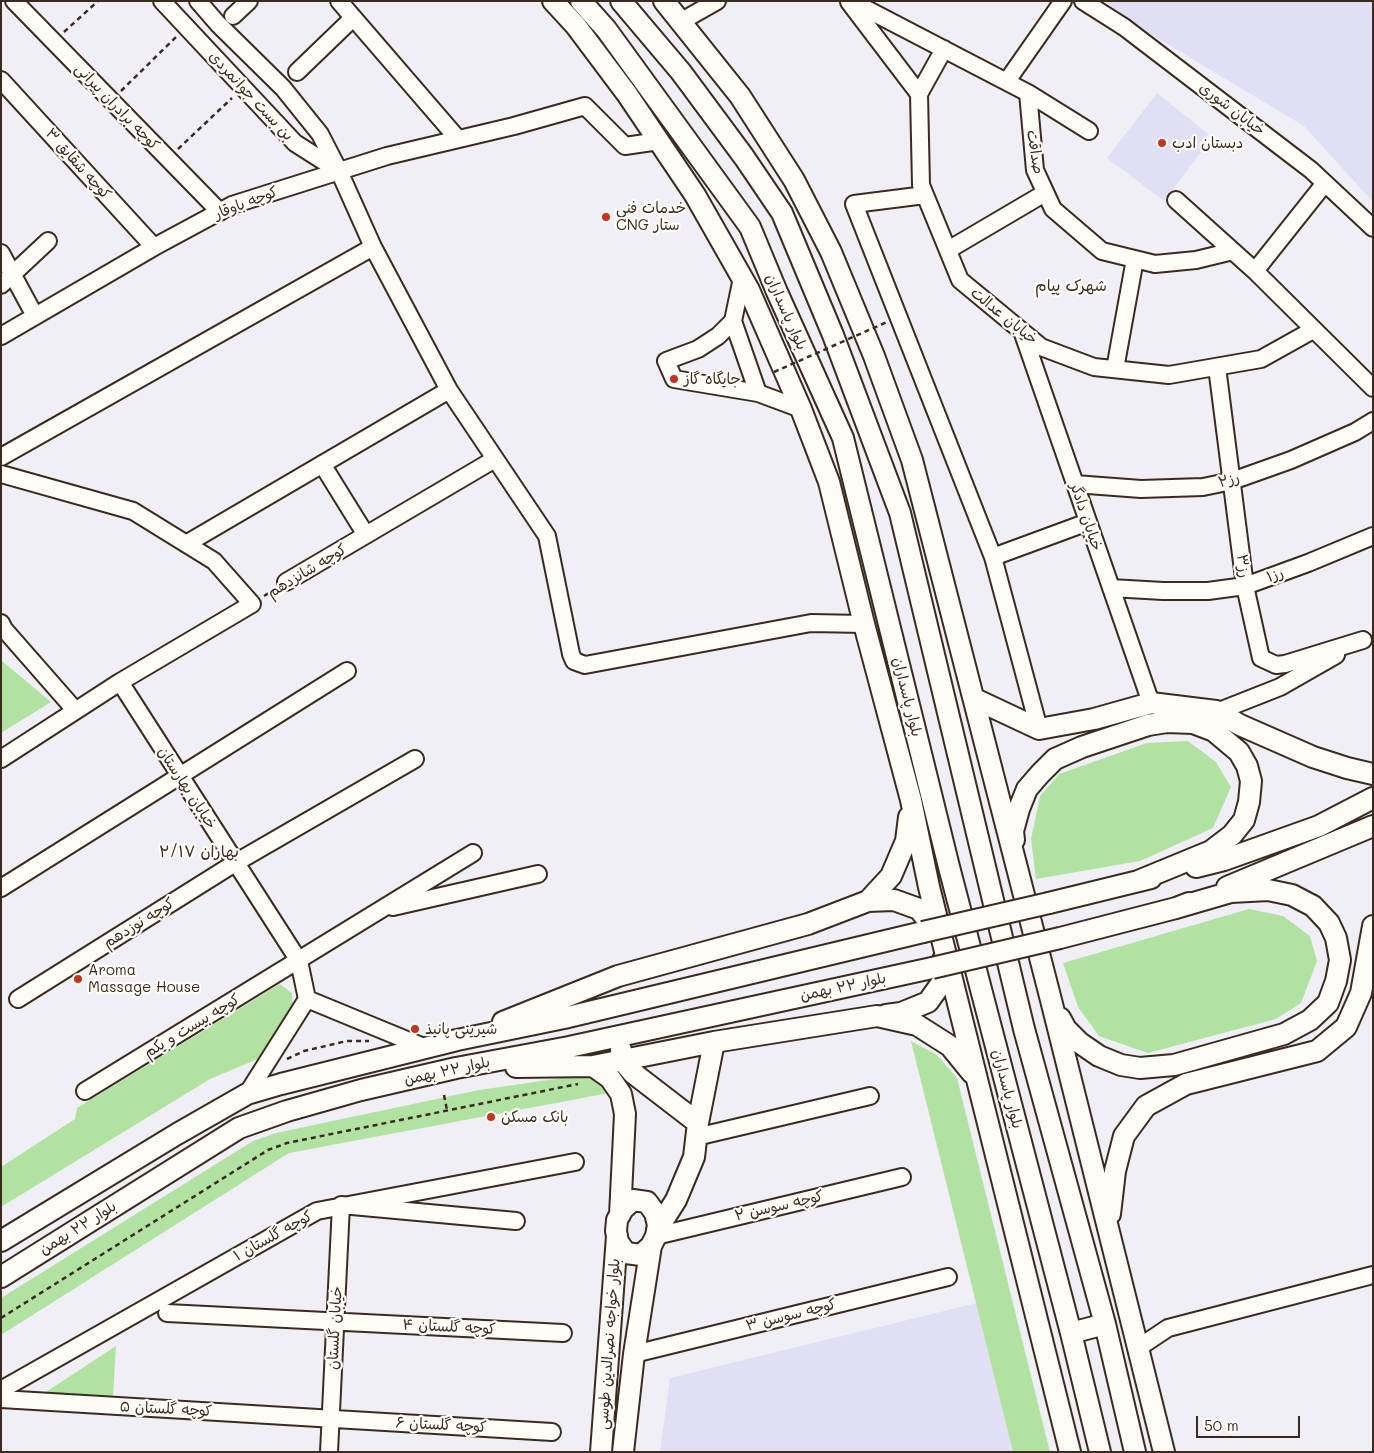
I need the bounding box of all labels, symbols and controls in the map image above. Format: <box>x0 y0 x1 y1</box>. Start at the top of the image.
street label: بن بست جوانمردی <box>205 48 297 144</box>
street label: کوچه برادران پیرانی <box>71 60 163 154</box>
street label: خیابان شوری <box>1196 79 1268 139</box>
street label: کوچه شقایق ۳ <box>41 125 115 203</box>
street label: صداقت <box>1023 129 1047 175</box>
place label: دبستان ادب <box>1172 134 1243 152</box>
marker: دبستان ادب <box>1156 137 1168 149</box>
street label: کوچه باوقار <box>212 183 280 223</box>
place label: خدمات فنی‌ CNG ستار <box>616 199 686 234</box>
marker: خدمات فنی‌ CNG ستار <box>600 211 612 223</box>
street label: بلوار پاسداران <box>761 271 811 353</box>
district label: شهرک پیام <box>1035 276 1107 296</box>
street label: خیابان عدالت <box>967 284 1041 348</box>
place label: جایگاه گاز <box>684 370 741 388</box>
marker: جایگاه گاز <box>668 373 680 385</box>
street label: رز۲ <box>1216 469 1242 491</box>
street label: خیابان دادگر <box>1066 481 1106 553</box>
street label: کوچه شانزدهم <box>264 540 350 602</box>
street label: رز۳ <box>1233 553 1253 579</box>
street label: رز۱ <box>1264 564 1286 586</box>
street label: بلوار پاسداران <box>888 655 926 739</box>
street label: خیابان بهارستان <box>154 743 220 833</box>
district label: ۲/۱۷ بهاران <box>159 842 239 862</box>
street label: کوچه نوزدهم <box>100 894 178 952</box>
place label: Aroma Massage House <box>88 961 200 996</box>
street label: بلوار ۲۲ بهمن <box>798 969 888 1005</box>
marker: Aroma Massage House <box>72 973 84 985</box>
street label: کوچه بیست و یکم <box>141 990 243 1062</box>
place label: شیرینی پانیذ <box>425 1020 497 1038</box>
marker: شیرینی پانیذ <box>409 1023 421 1035</box>
street label: بلوار پاسداران <box>988 1047 1026 1131</box>
street label: بلوار ۲۲ بهمن <box>402 1053 492 1089</box>
place label: بانک مسکن <box>501 1108 568 1126</box>
marker: بانک مسکن <box>485 1111 497 1123</box>
street label: کوچه سوسن ۲ <box>733 1187 825 1225</box>
street label: بلوار ۲۲ بهمن <box>36 1197 120 1259</box>
street label: کوچه گلستان ۱ <box>230 1207 316 1265</box>
street label: بلوار خواجه نصرالدین طوسی <box>594 1258 624 1430</box>
street label: خیابان گلستان <box>324 1286 346 1370</box>
street label: کوچه سوسن ۳ <box>744 1295 838 1335</box>
street label: کوچه گلستان ۴ <box>402 1316 496 1338</box>
street label: کوچه گلستان ۵ <box>119 1398 213 1420</box>
scale bar <box>1199 1406 1303 1438</box>
street label: کوچه گلستان ۶ <box>395 1414 487 1436</box>
text: 50 m <box>1204 1415 1239 1435</box>

